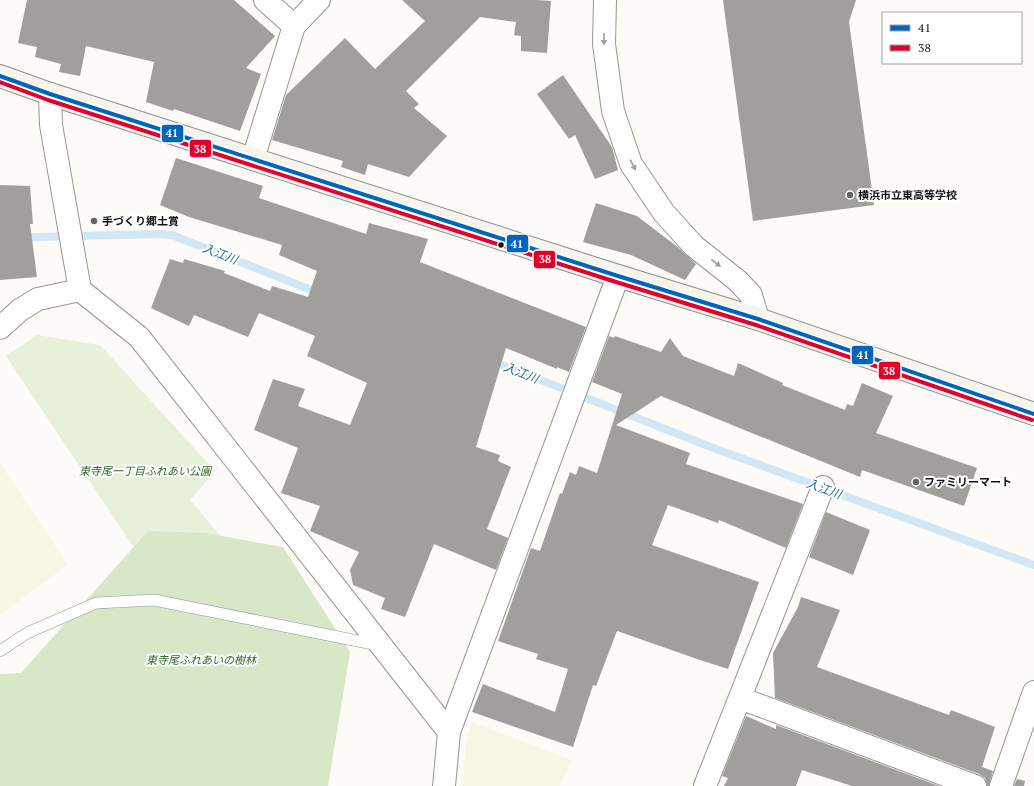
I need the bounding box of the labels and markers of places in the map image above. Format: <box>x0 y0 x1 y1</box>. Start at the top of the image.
place label: 横浜市立東高等学校 <box>858 188 957 202</box>
marker: 横浜市立東高等学校 <box>845 190 855 200</box>
place label: 手づくり郷土賞 <box>102 214 179 228</box>
marker: 手づくり郷土賞 <box>89 216 99 226</box>
unlabelled marker <box>496 240 506 250</box>
place label: ファミリーマート <box>924 475 1012 489</box>
marker: ファミリーマート <box>911 477 921 487</box>

